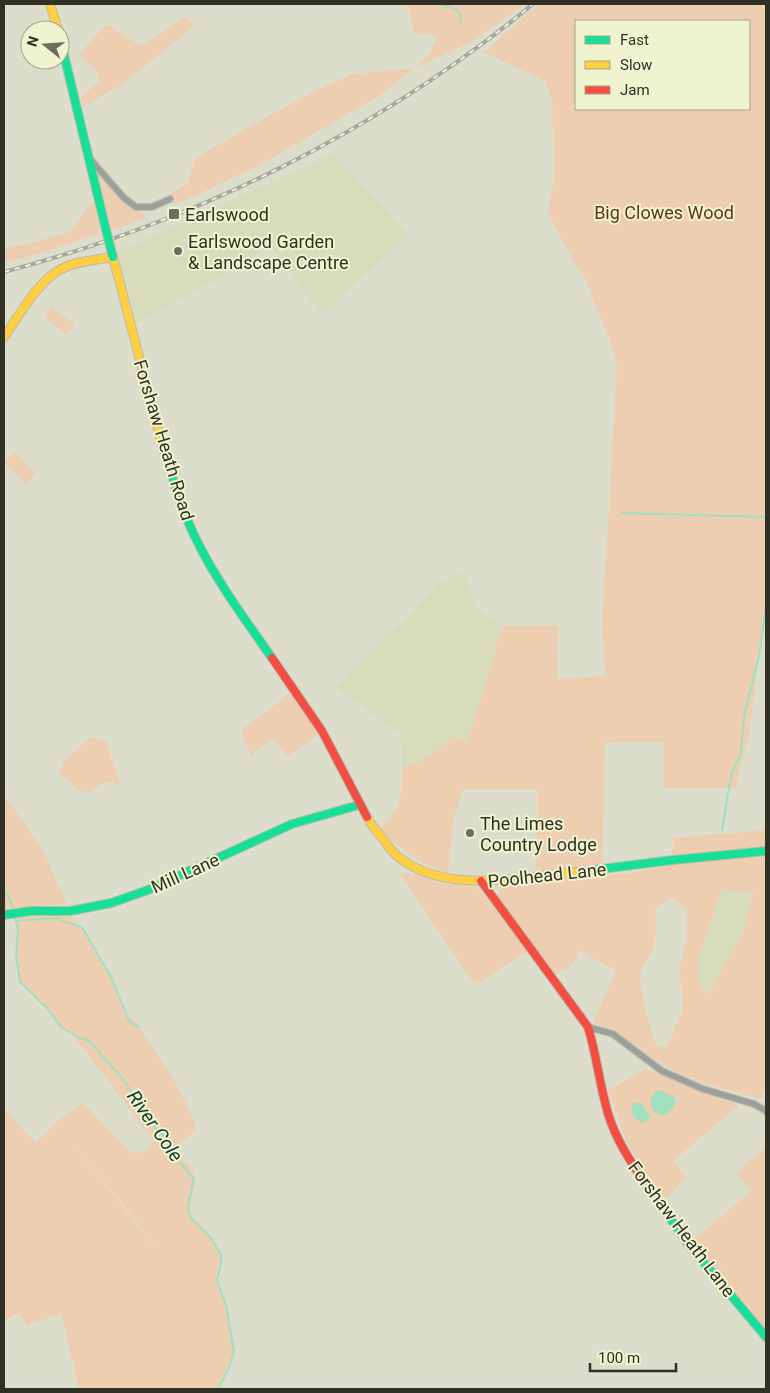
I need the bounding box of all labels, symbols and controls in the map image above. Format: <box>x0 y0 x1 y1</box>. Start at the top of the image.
north arrow <box>20 20 70 70</box>
legend <box>575 20 750 110</box>
text: Fast <box>620 31 649 49</box>
text: N <box>23 34 42 48</box>
text: Slow <box>620 56 652 74</box>
text: Jam <box>620 81 650 99</box>
park label: Big Clowes Wood <box>594 202 734 223</box>
place label: Earlswood <box>185 204 269 225</box>
marker: Earlswood <box>167 207 181 221</box>
place label: Earlswood Garden & Landscape Centre <box>188 231 348 273</box>
marker: Earlswood Garden & Landscape Centre <box>172 245 184 257</box>
street label: Forshaw Heath Road <box>130 357 198 523</box>
place label: The Limes Country Lodge <box>480 813 597 855</box>
marker: The Limes Country Lodge <box>464 827 476 839</box>
street label: Mill Lane <box>148 849 222 897</box>
street label: Poolhead Lane <box>487 858 607 892</box>
water label: River Cole <box>122 1086 188 1166</box>
street label: Forshaw Heath Lane <box>624 1157 740 1301</box>
scale bar <box>590 1340 676 1372</box>
text: 100 m <box>598 1349 640 1367</box>

